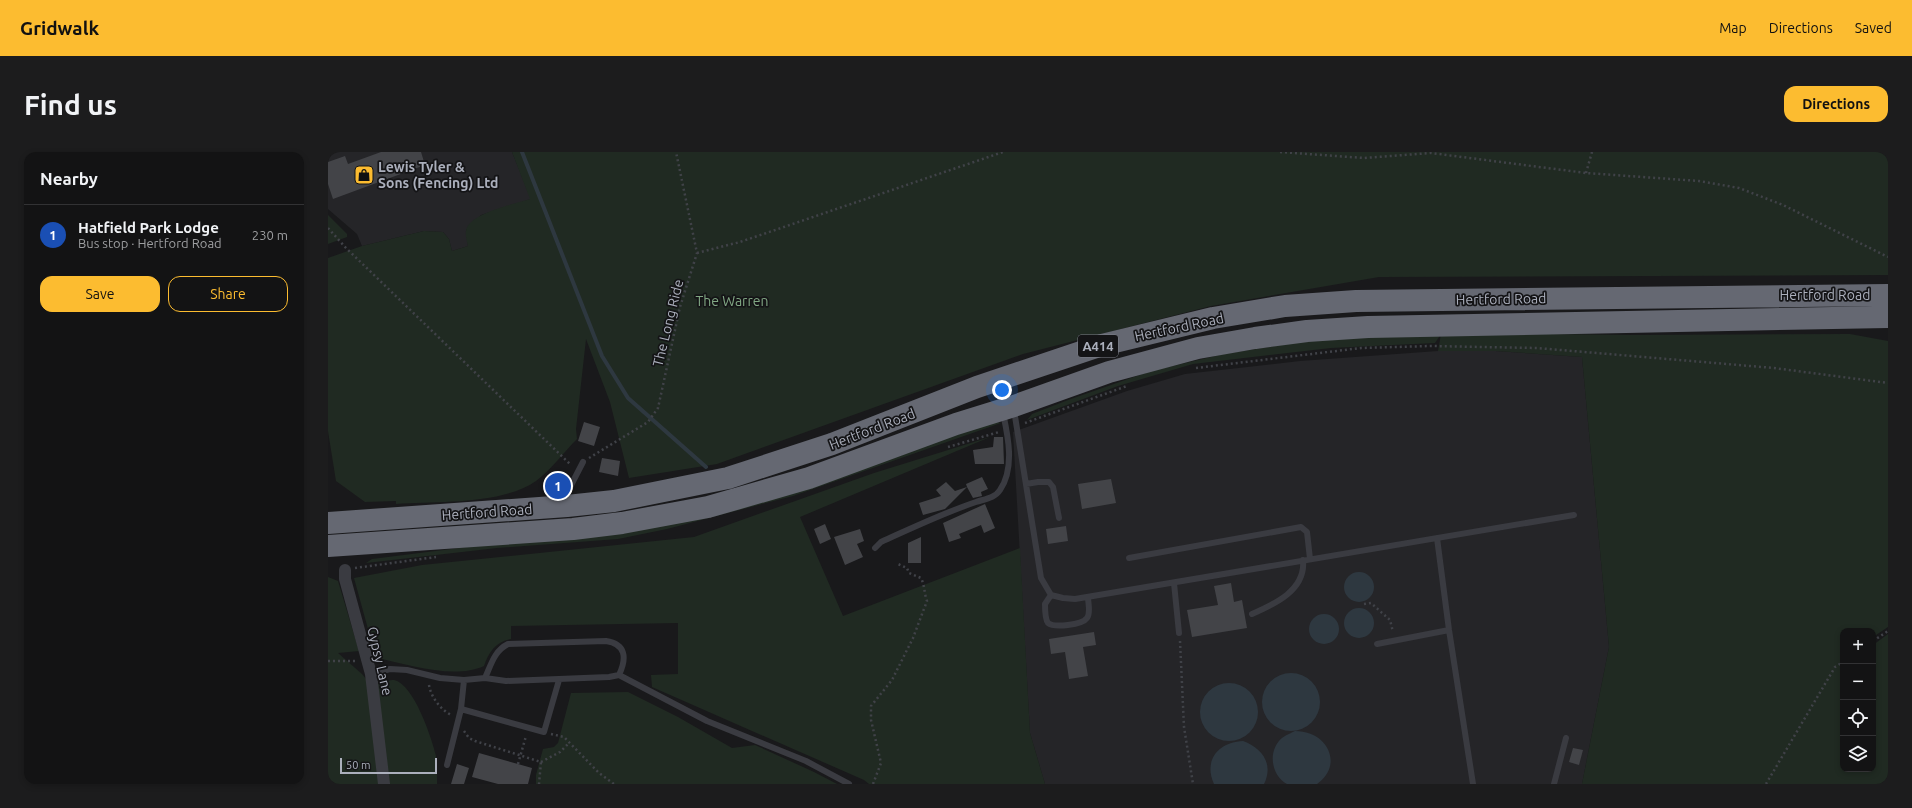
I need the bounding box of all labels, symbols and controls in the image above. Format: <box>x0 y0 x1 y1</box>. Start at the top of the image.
text: Gridwalk <box>20 17 99 39</box>
text: Map <box>1719 20 1747 36</box>
text: Directions <box>1769 20 1833 36</box>
text: Saved <box>1855 20 1892 36</box>
button: Directions <box>1784 86 1888 122</box>
text: Find us <box>24 89 117 120</box>
place label: Lewis Tyler & Sons (Fencing) Ltd <box>378 159 498 191</box>
shop icon: Lewis Tyler & Sons (Fencing) Ltd <box>353 164 375 186</box>
text: Nearby <box>40 169 98 188</box>
text: Hatfield Park Lodge <box>78 219 219 236</box>
text: 1 <box>49 228 57 242</box>
text: 230 m <box>252 228 288 242</box>
text: Bus stop · Hertford Road <box>78 236 222 250</box>
button: Save <box>40 276 160 312</box>
button: Share <box>168 276 288 312</box>
street label: The Long Ride <box>649 278 687 368</box>
street label: Hertford Road <box>1780 287 1870 303</box>
street label: Hertford Road <box>1455 290 1547 308</box>
park label: The Warren <box>696 293 768 309</box>
street label: Hertford Road <box>1133 310 1225 344</box>
road number: A414 <box>1078 335 1118 357</box>
your location <box>992 380 1012 400</box>
street label: Hertford Road <box>827 405 917 453</box>
pin: 1 <box>545 471 571 501</box>
street label: Hertford Road <box>441 501 533 523</box>
street label: Gypsy Lane <box>364 625 396 697</box>
map controls <box>1840 628 1876 772</box>
button: + <box>1840 628 1876 664</box>
button: − <box>1840 664 1876 700</box>
button: locate <box>1840 700 1876 736</box>
button: layers <box>1840 736 1876 772</box>
scale bar <box>340 756 437 775</box>
text: 50 m <box>346 759 370 771</box>

